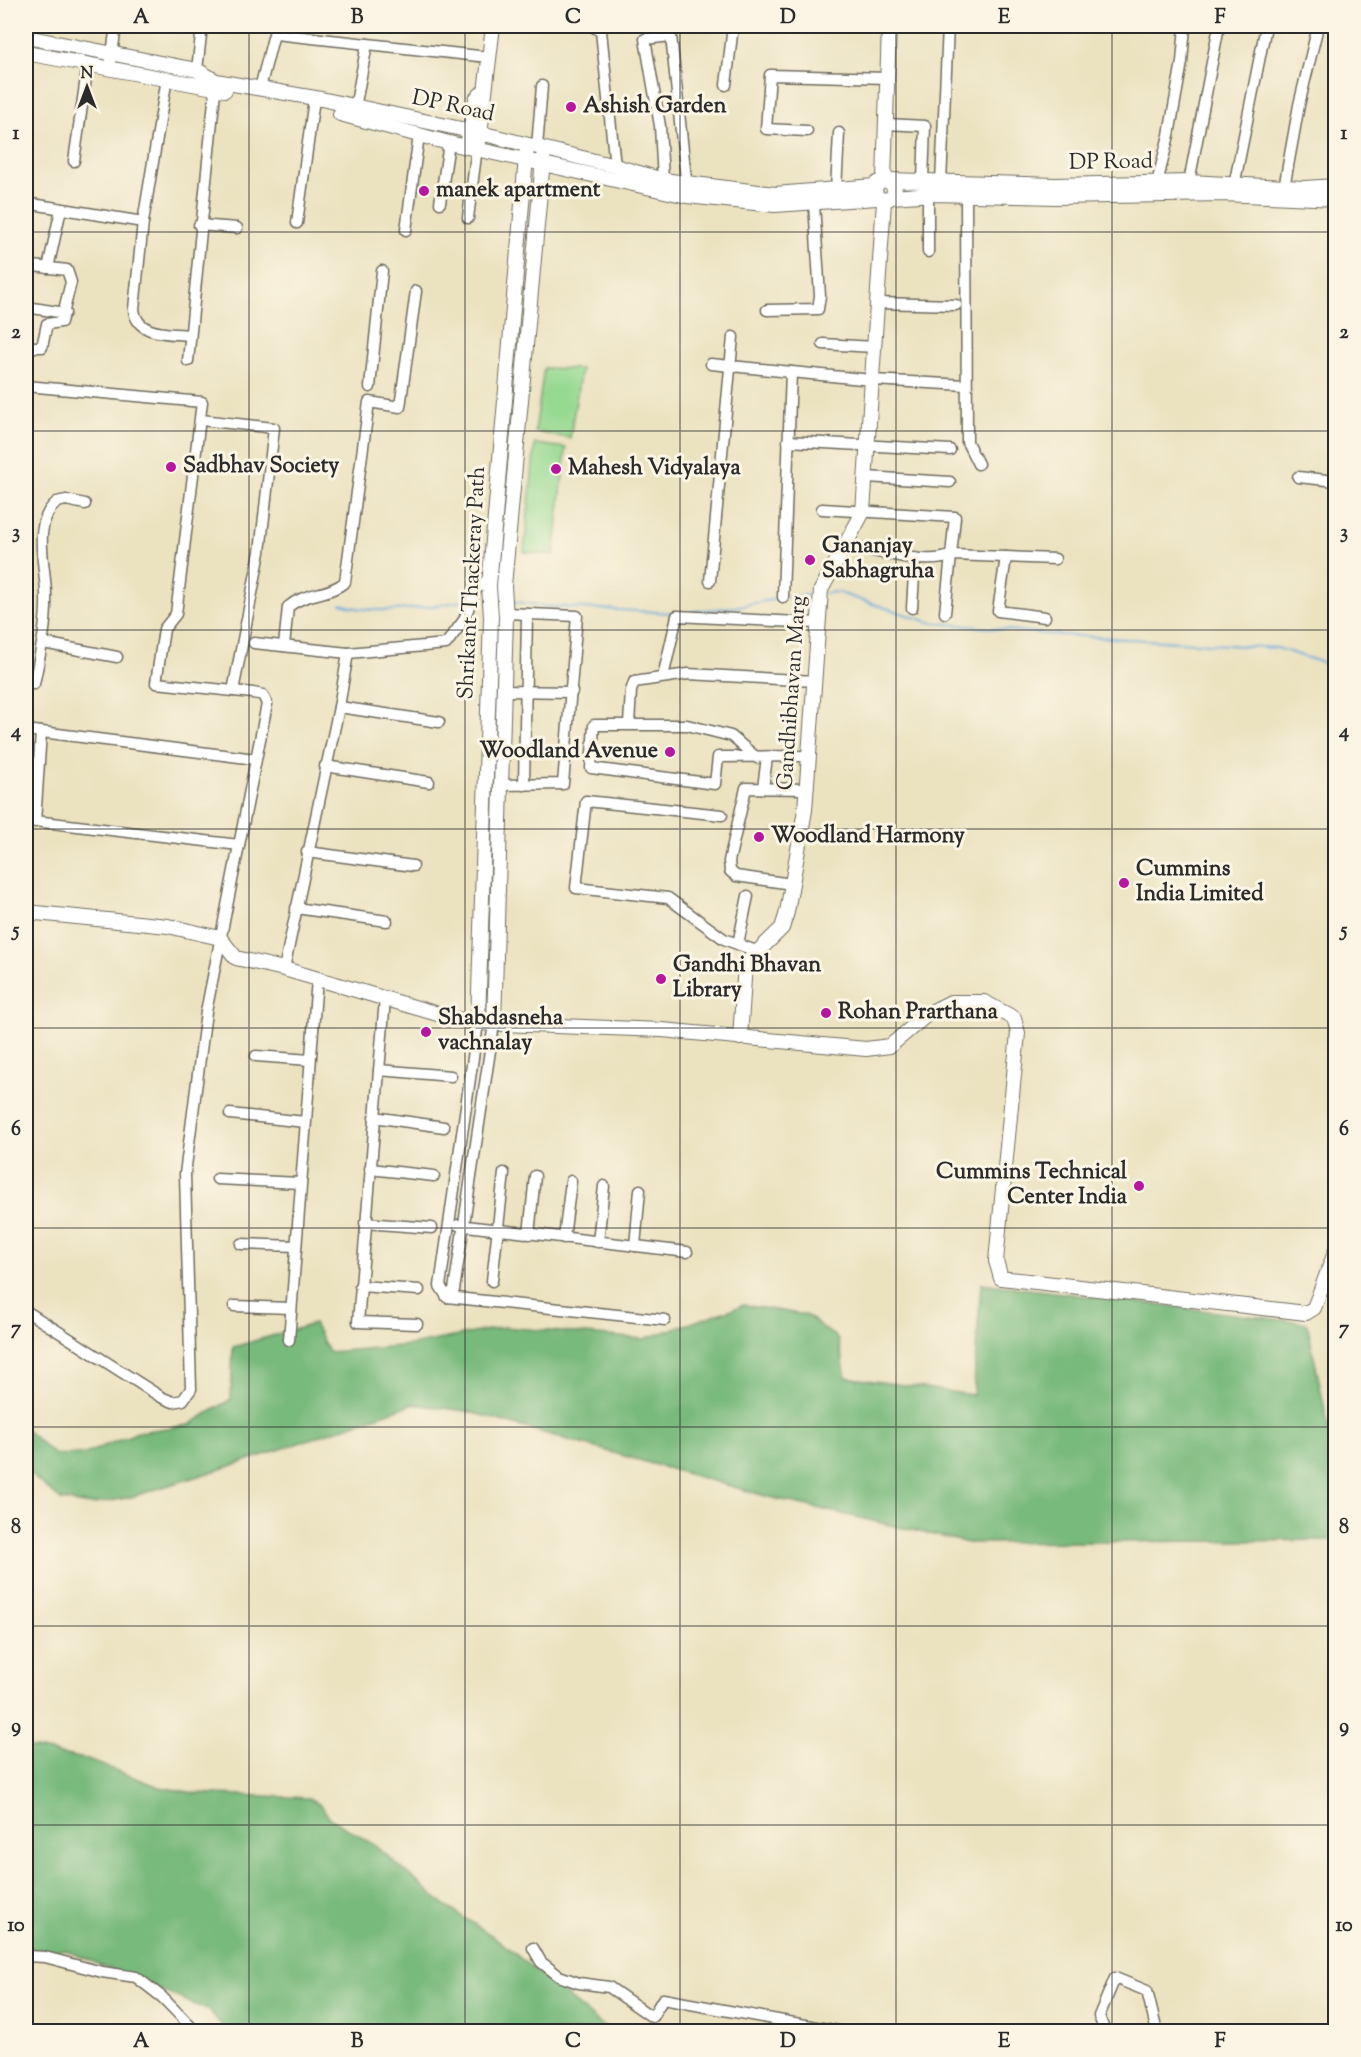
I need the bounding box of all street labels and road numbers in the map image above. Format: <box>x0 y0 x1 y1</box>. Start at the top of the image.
street label: DP Road <box>409 83 497 131</box>
street label: DP Road <box>1069 146 1153 180</box>
street label: Shrikant Thackeray Path <box>451 465 495 700</box>
street label: Gandhibhavan Marg <box>770 594 816 792</box>

